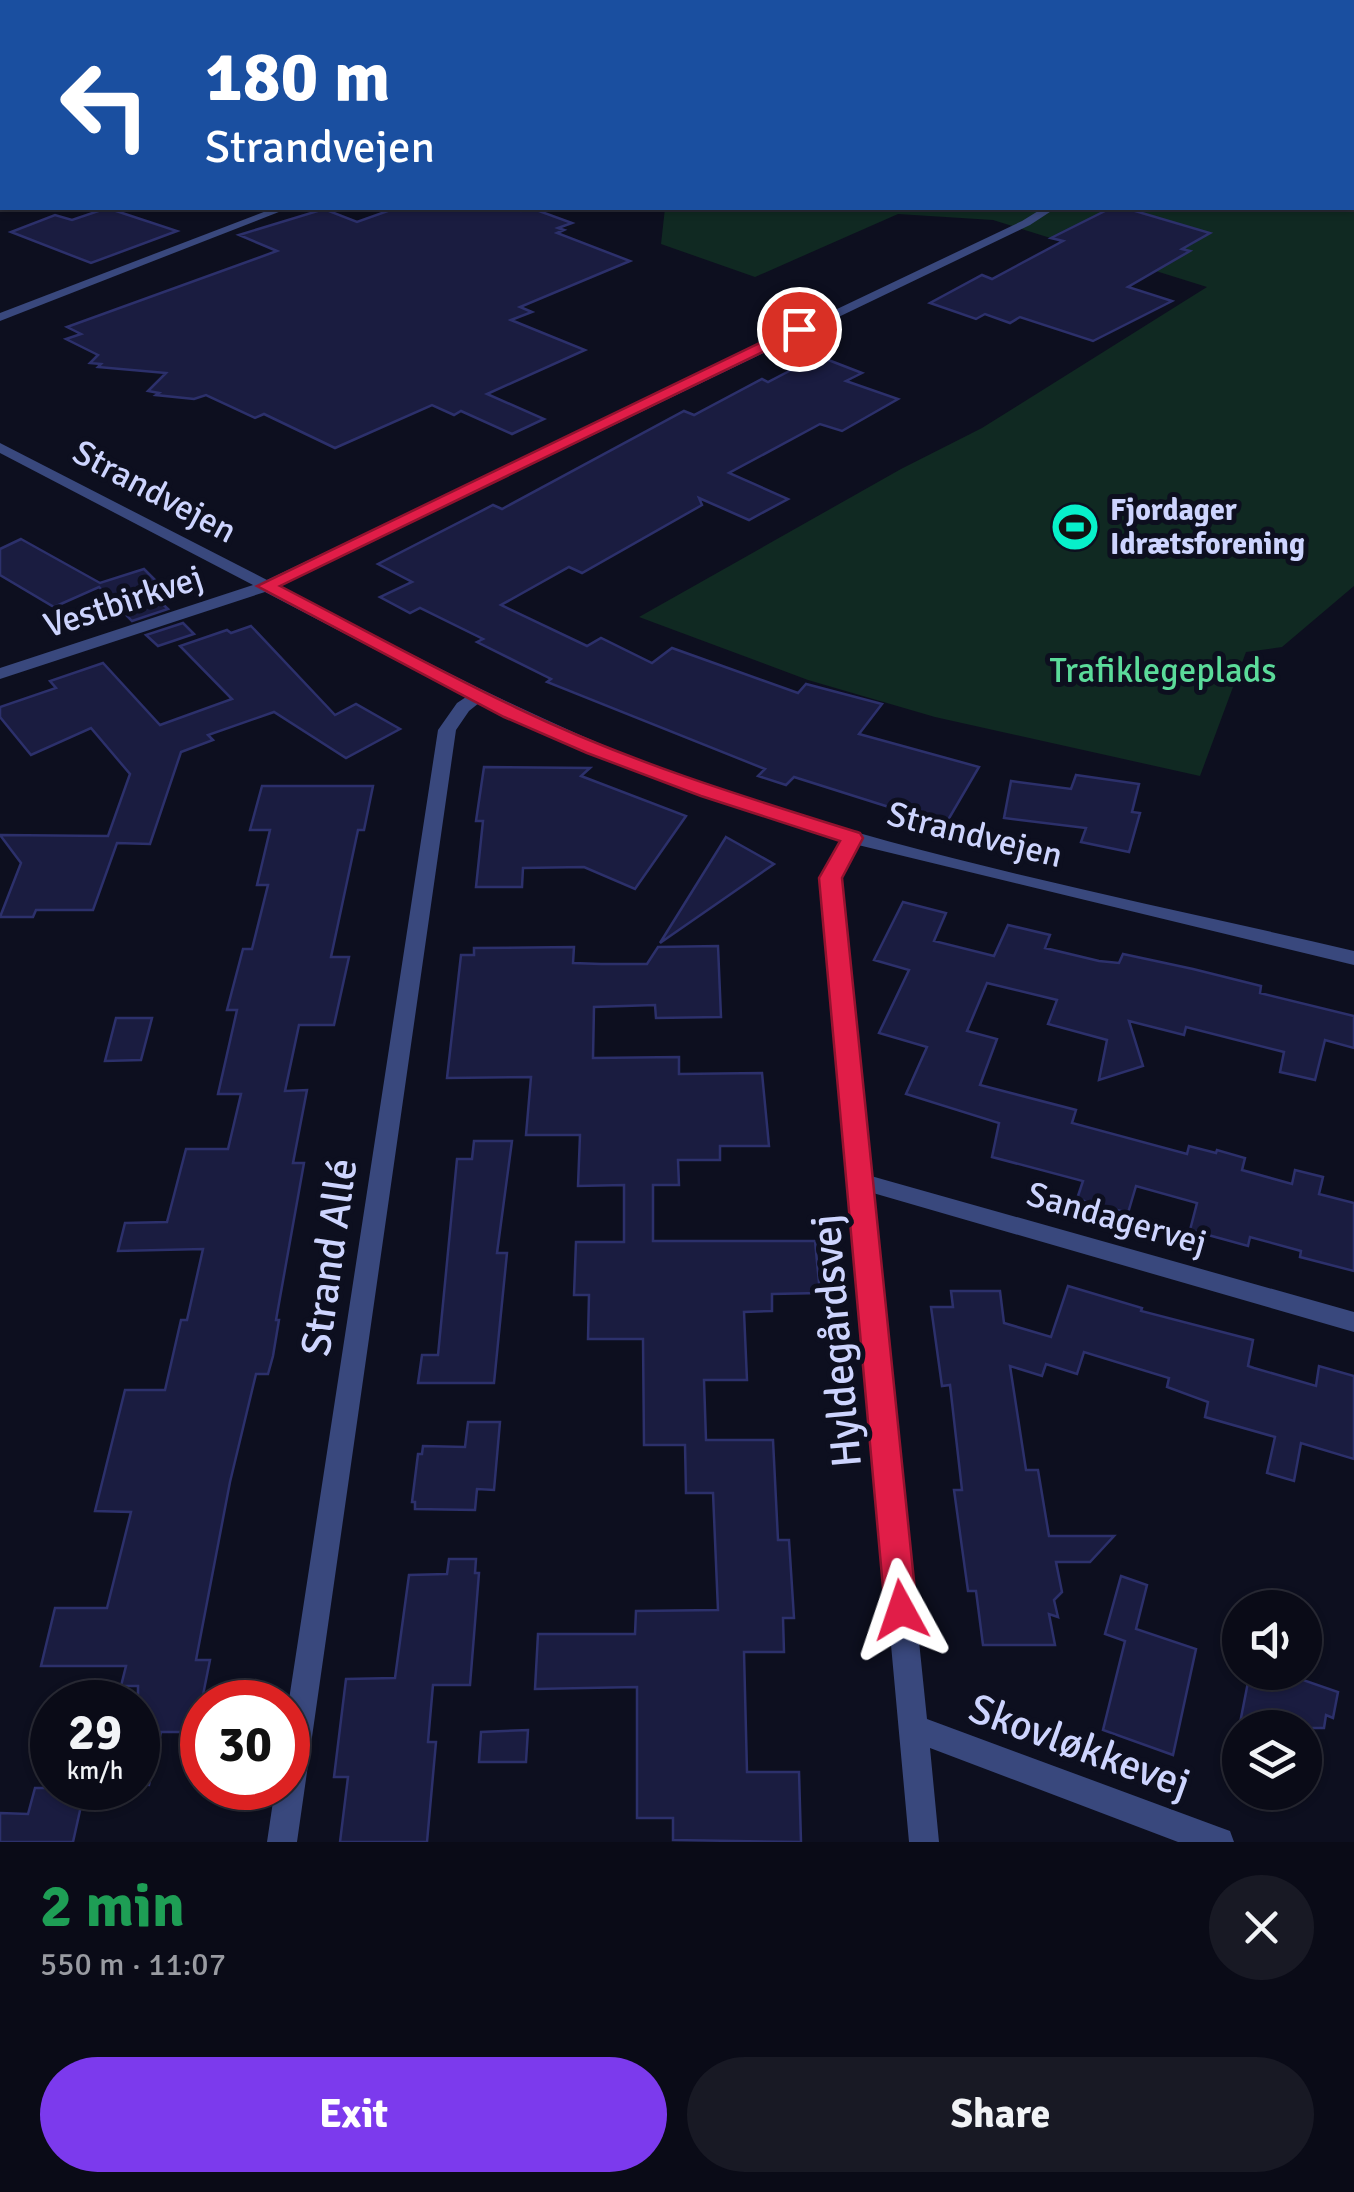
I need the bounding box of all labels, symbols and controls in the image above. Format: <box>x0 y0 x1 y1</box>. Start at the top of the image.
text: 180 m <box>205 34 390 120</box>
icon: left <box>40 40 170 170</box>
text: Strandvejen <box>205 120 435 175</box>
pin <box>757 287 842 372</box>
icon: arrive <box>772 302 827 357</box>
street label: Strandvejen <box>66 430 244 552</box>
place label: Fjordager Idrætsforening <box>1110 492 1305 563</box>
sports icon: Fjordager Idrætsforening <box>1049 501 1101 553</box>
street label: Vestbirkvej <box>38 556 208 647</box>
park label: Trafiklegeplads <box>1049 649 1277 692</box>
street label: Strandvejen <box>883 792 1067 877</box>
street label: Strand Allé <box>290 1155 369 1359</box>
street label: Sandagervej <box>1022 1172 1212 1265</box>
street label: Hyldegårdsvej <box>800 1212 873 1469</box>
position arrow <box>849 1558 953 1662</box>
map controls <box>1222 1590 1322 1810</box>
button: sound <box>1222 1590 1322 1690</box>
speed limit sign: 30 <box>180 1680 310 1810</box>
street label: Skovløkkevej <box>962 1683 1197 1810</box>
text: 29 <box>68 1702 122 1764</box>
button: layers <box>1222 1710 1322 1810</box>
text: km/h <box>67 1755 123 1786</box>
text: 2 min <box>40 1870 185 1944</box>
button: close <box>1209 1875 1314 1980</box>
text: 550 m · 11:07 <box>40 1945 226 1984</box>
button: Exit <box>40 2057 667 2172</box>
button: Share <box>687 2057 1314 2172</box>

